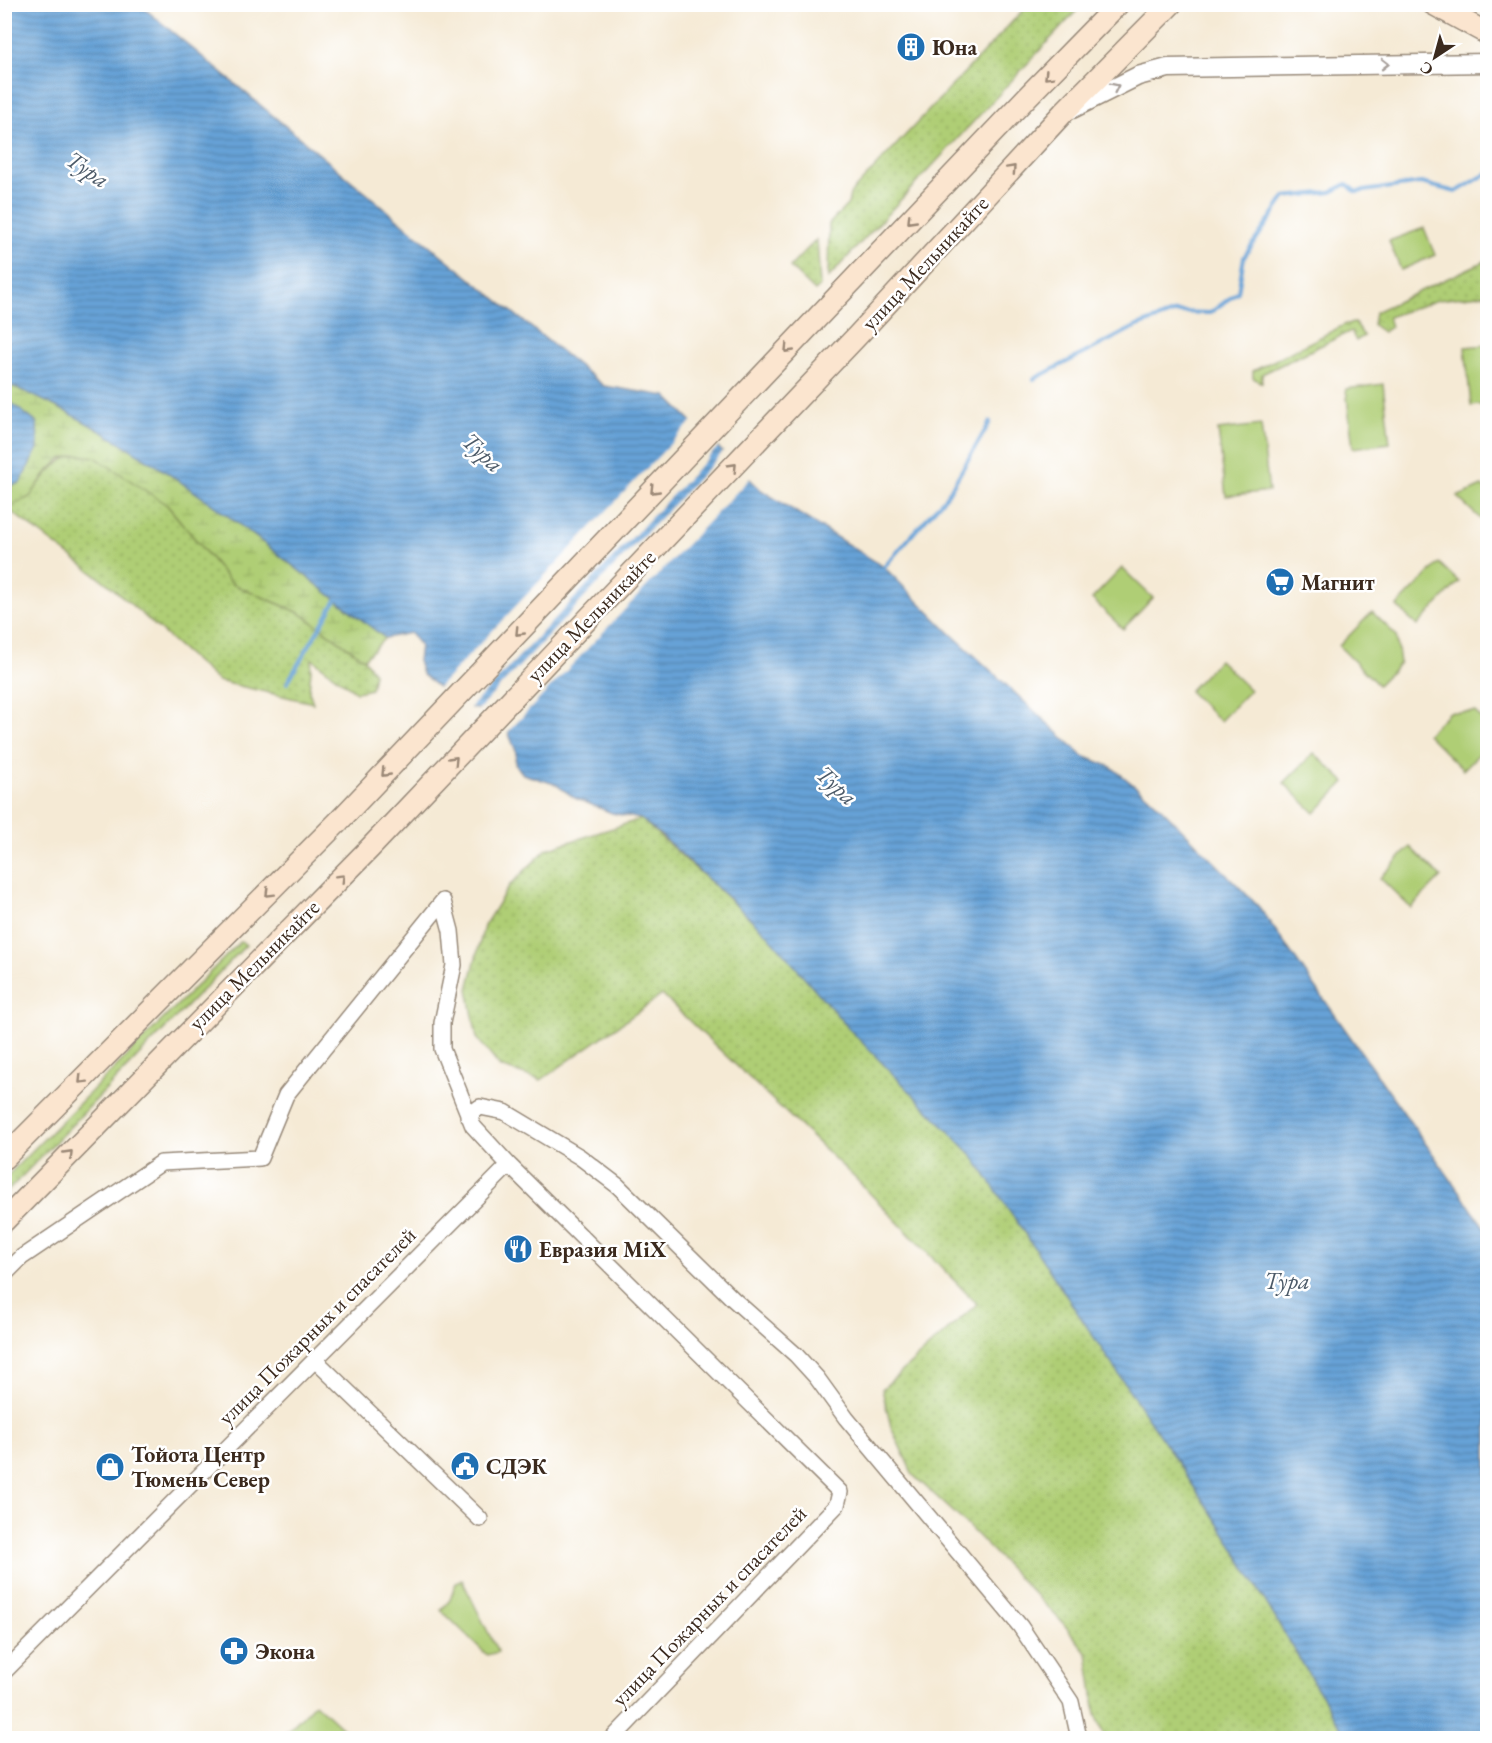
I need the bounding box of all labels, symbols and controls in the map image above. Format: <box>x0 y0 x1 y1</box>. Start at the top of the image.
north arrow <box>1405 27 1465 87</box>
building icon: Юна <box>895 31 927 63</box>
place label: Юна <box>932 33 977 62</box>
text: С <box>1416 57 1437 81</box>
one-way arrow <box>1380 58 1389 70</box>
one-way arrow <box>1044 69 1055 80</box>
one-way arrow <box>1108 83 1119 94</box>
water label: Тура <box>60 143 116 195</box>
one-way arrow <box>1005 165 1016 175</box>
street label: улица Мельникайте <box>855 189 995 337</box>
one-way arrow <box>907 213 918 223</box>
one-way arrow <box>784 342 795 353</box>
water label: Тура <box>456 425 510 479</box>
one-way arrow <box>726 463 737 474</box>
one-way arrow <box>650 483 661 494</box>
street label: улица Мельникайте <box>520 543 662 689</box>
supermarket icon: Магнит <box>1264 566 1296 598</box>
place label: Магнит <box>1301 568 1375 597</box>
one-way arrow <box>515 625 526 635</box>
one-way arrow <box>447 757 458 767</box>
water label: Тура <box>810 758 864 812</box>
one-way arrow <box>381 767 392 777</box>
one-way arrow <box>334 874 345 885</box>
one-way arrow <box>265 885 276 896</box>
street label: улица Мельникайте <box>182 893 326 1037</box>
one-way arrow <box>79 1073 90 1084</box>
one-way arrow <box>62 1151 73 1161</box>
street label: улица Пожарных и спасателей <box>212 1221 422 1431</box>
restaurant icon: Евразия MiX <box>502 1233 534 1265</box>
place label: Евразия MiX <box>539 1235 667 1264</box>
water label: Тура <box>1264 1265 1310 1296</box>
place label: Тойота Центр Тюмень Север <box>131 1440 270 1494</box>
public building icon: СДЭК <box>449 1450 481 1482</box>
shop icon: Тойота Центр Тюмень Север <box>94 1451 126 1483</box>
place label: СДЭК <box>486 1452 548 1481</box>
street label: улица Пожарных и спасателей <box>605 1499 813 1713</box>
pharmacy icon: Экона <box>218 1635 250 1667</box>
place label: Экона <box>255 1637 315 1666</box>

